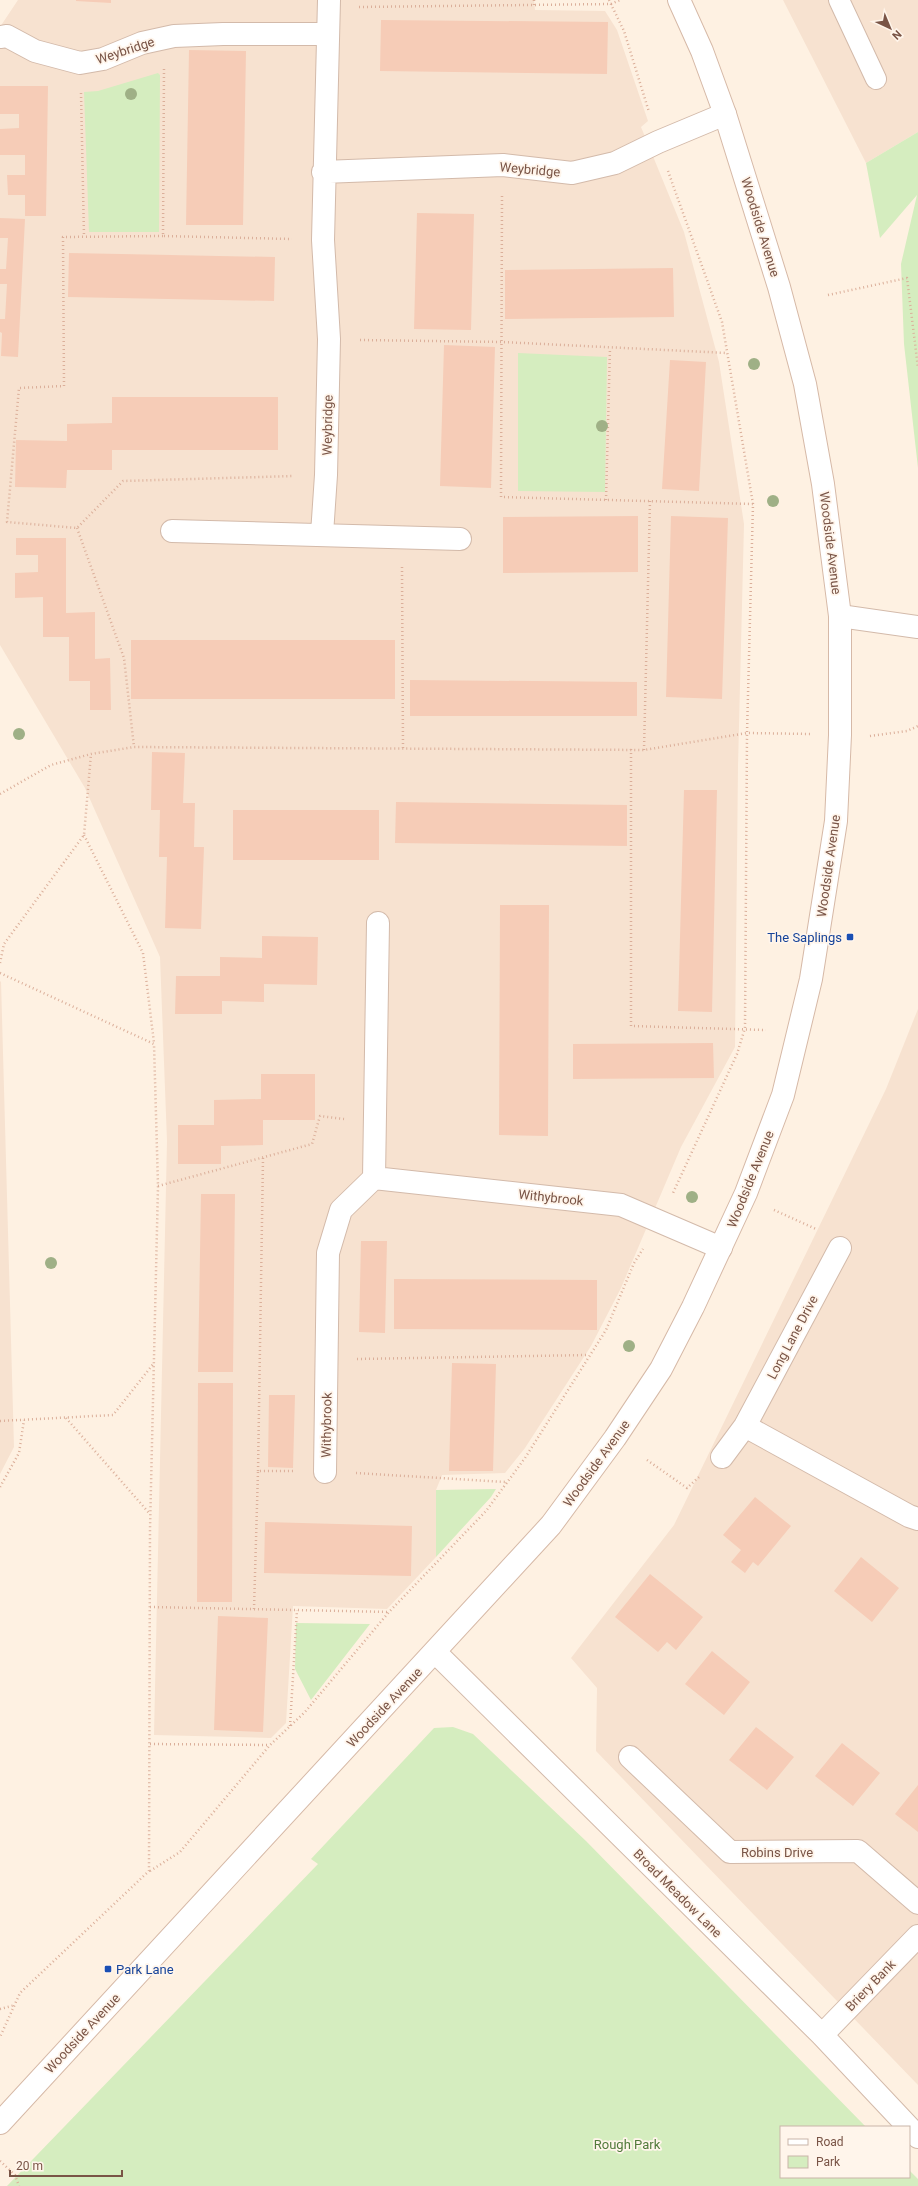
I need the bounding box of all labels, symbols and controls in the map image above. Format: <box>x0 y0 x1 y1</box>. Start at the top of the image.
north arrow <box>870 8 910 48</box>
text: N <box>889 27 904 42</box>
street label: Weybridge <box>94 34 156 67</box>
street label: Weybridge <box>499 159 561 180</box>
street label: Woodside Avenue <box>738 176 783 279</box>
street label: Weybridge <box>319 394 336 455</box>
street label: Woodside Avenue <box>817 491 844 595</box>
street label: Woodside Avenue <box>814 814 843 918</box>
place label: The Saplings <box>767 930 842 945</box>
marker: The Saplings <box>845 932 855 942</box>
street label: Woodside Avenue <box>724 1128 777 1230</box>
street label: Withybrook <box>518 1187 585 1208</box>
street label: Long Lane Drive <box>764 1293 821 1382</box>
street label: Withybrook <box>318 1392 335 1458</box>
street label: Woodside Avenue <box>560 1417 633 1509</box>
street label: Woodside Avenue <box>344 1664 425 1750</box>
street label: Robins Drive <box>741 1845 813 1860</box>
street label: Broad Meadow Lane <box>630 1846 725 1941</box>
street label: Briery Bank <box>842 1956 899 2014</box>
place label: Park Lane <box>116 1962 174 1977</box>
marker: Park Lane <box>103 1964 113 1974</box>
street label: Woodside Avenue <box>42 1990 123 2076</box>
legend <box>780 2126 910 2178</box>
text: Road <box>816 2135 844 2149</box>
park label: Rough Park <box>594 2137 661 2152</box>
scale bar <box>10 2152 122 2178</box>
text: Park <box>816 2155 841 2169</box>
text: 20 m <box>16 2159 43 2173</box>

